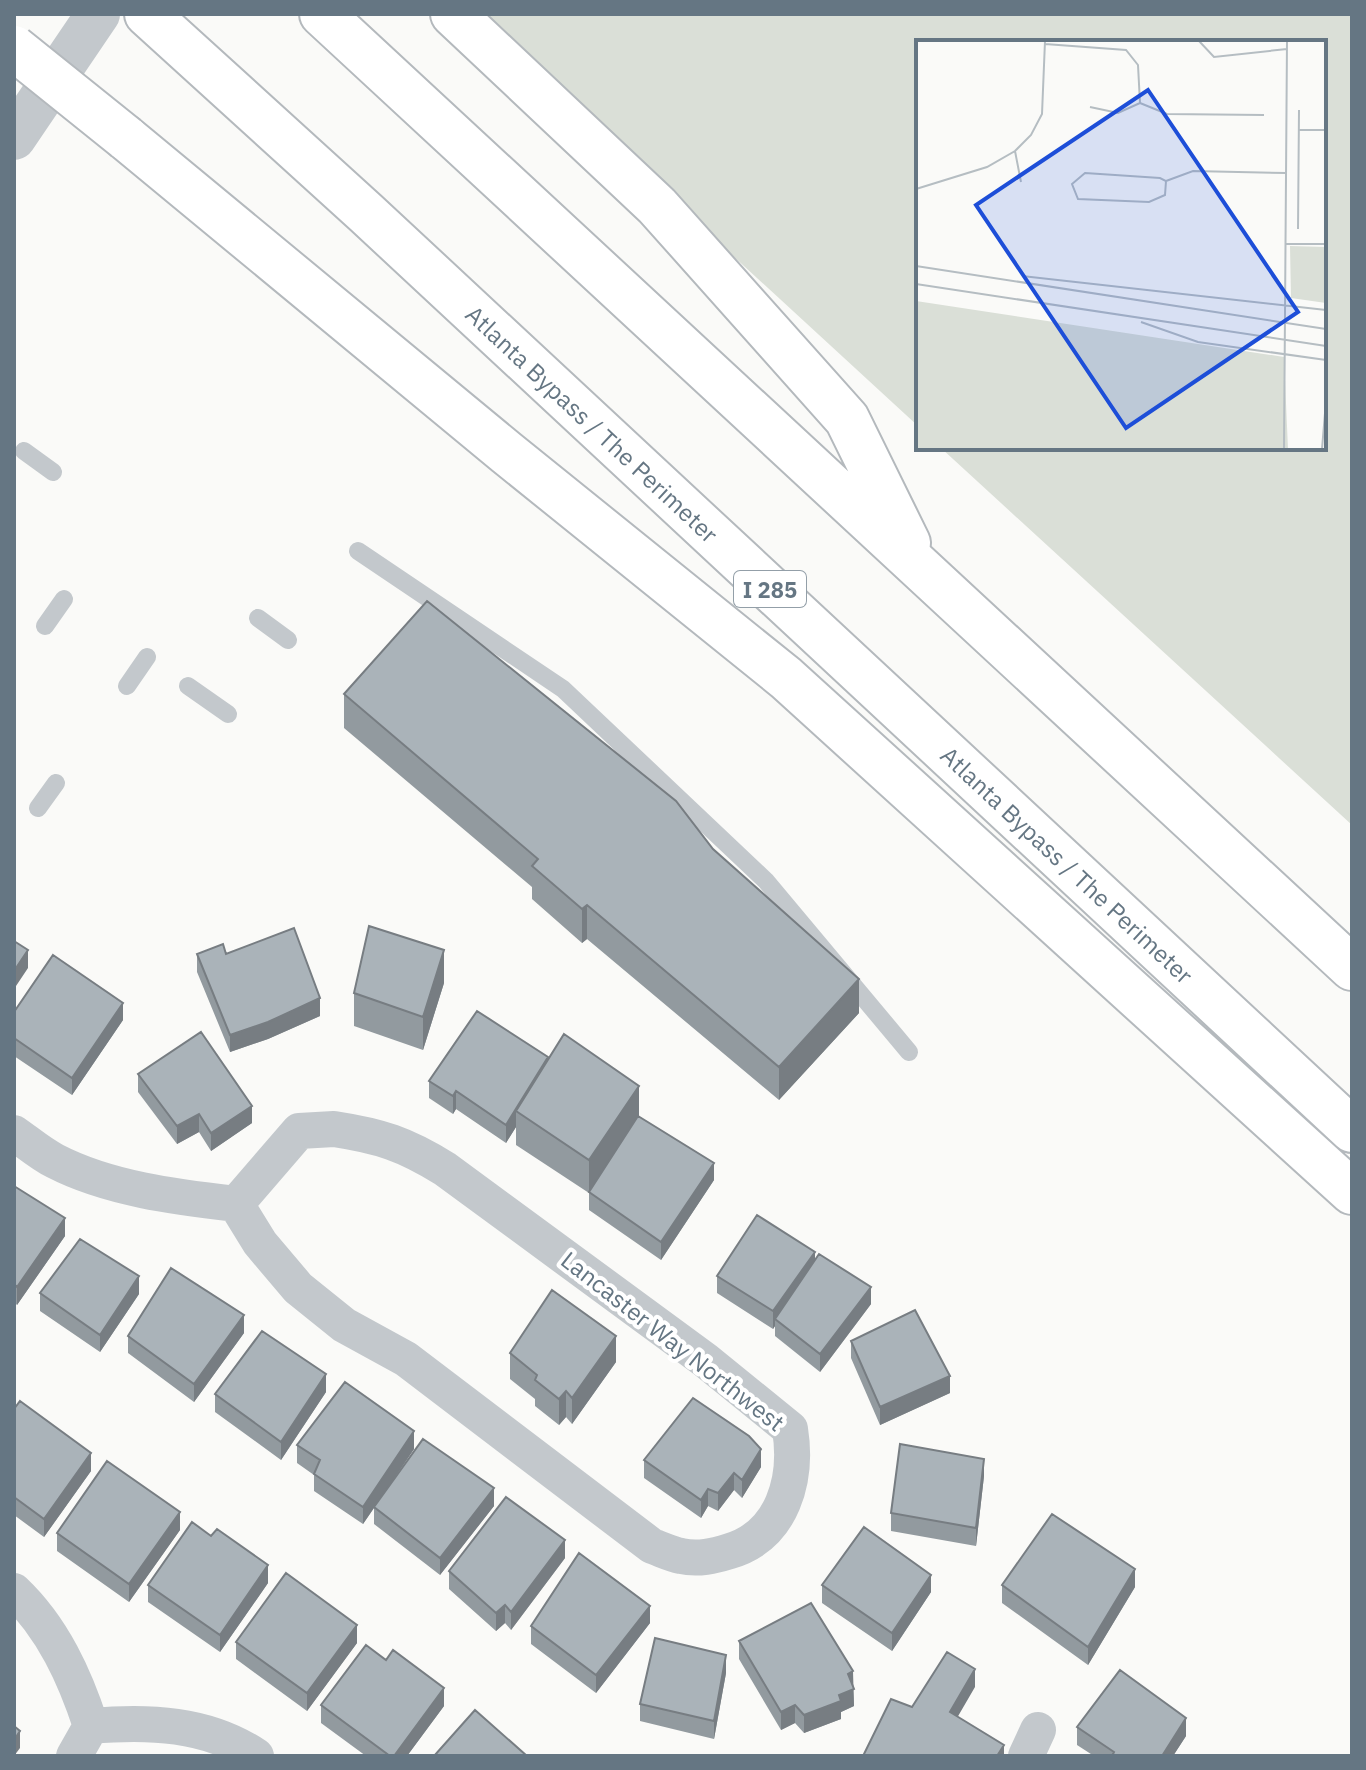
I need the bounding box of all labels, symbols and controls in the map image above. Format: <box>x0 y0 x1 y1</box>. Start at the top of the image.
inset map <box>916 40 1326 450</box>
street label: Atlanta Bypass / The Perimeter <box>459 298 725 550</box>
road number: I 285 <box>734 571 806 607</box>
street label: Atlanta Bypass / The Perimeter <box>934 739 1200 991</box>
street label: Lancaster Way Northwest <box>555 1244 791 1438</box>

